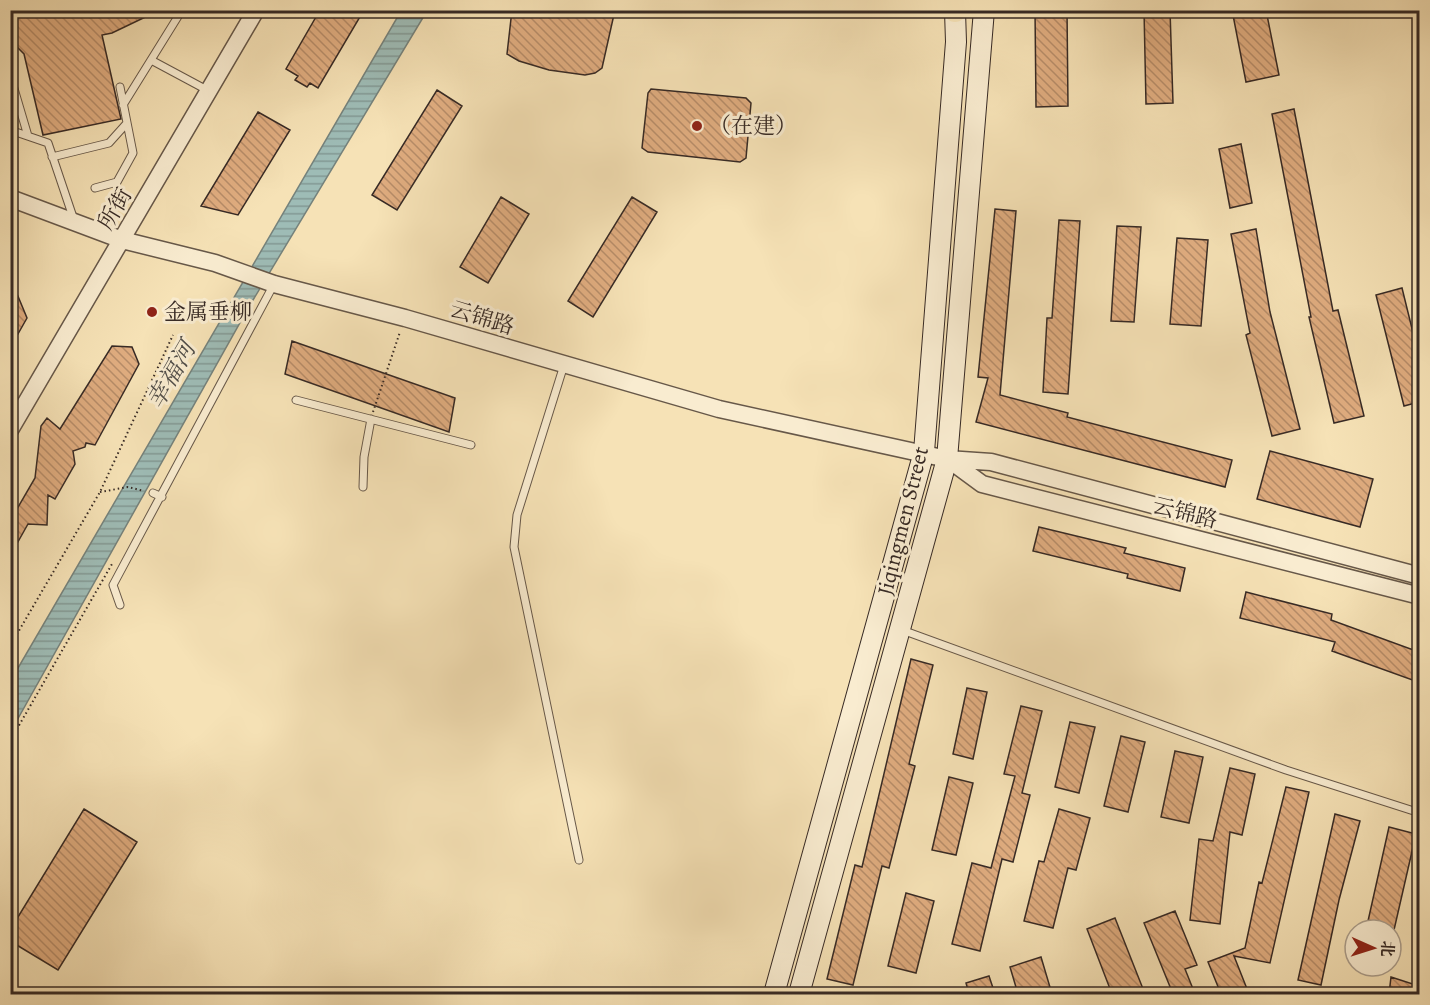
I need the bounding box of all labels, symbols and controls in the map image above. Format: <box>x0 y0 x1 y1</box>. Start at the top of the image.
place label: （在建） <box>709 111 797 141</box>
marker: （在建） <box>690 119 704 133</box>
street label: 所街 <box>91 182 139 236</box>
street label: 云锦路 <box>446 294 518 342</box>
place label: 金属垂柳 <box>164 297 252 327</box>
marker: 金属垂柳 <box>145 305 159 319</box>
water label: 幸福河 <box>139 332 205 414</box>
street label: Jiqingmen Street <box>870 443 936 599</box>
street label: 云锦路 <box>1149 490 1221 536</box>
north arrow <box>1343 918 1403 978</box>
text: 北 <box>1376 940 1398 957</box>

